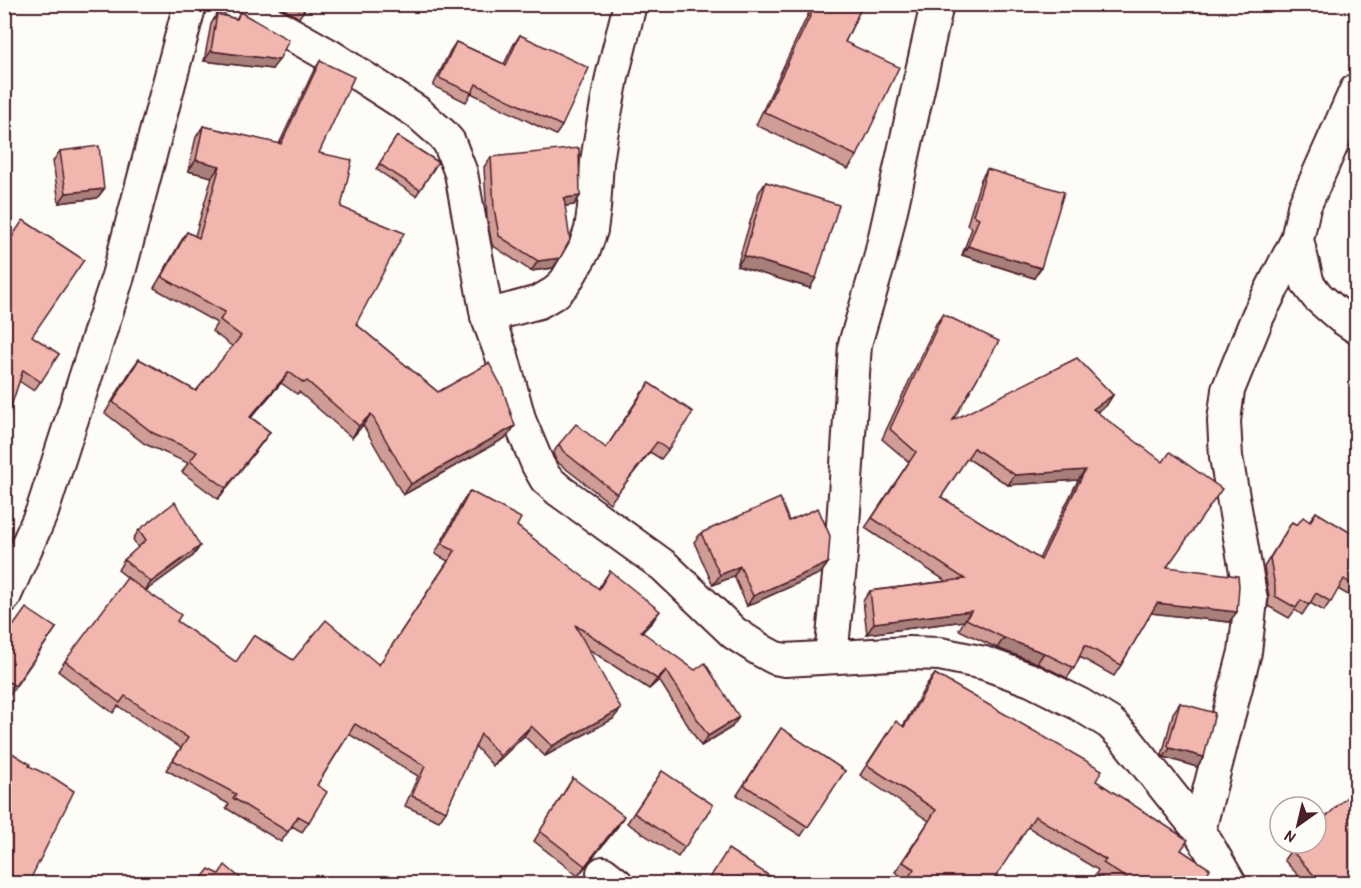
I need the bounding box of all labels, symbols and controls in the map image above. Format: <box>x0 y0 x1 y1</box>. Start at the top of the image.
north arrow <box>1268 795 1328 855</box>
text: N <box>1280 826 1299 849</box>

